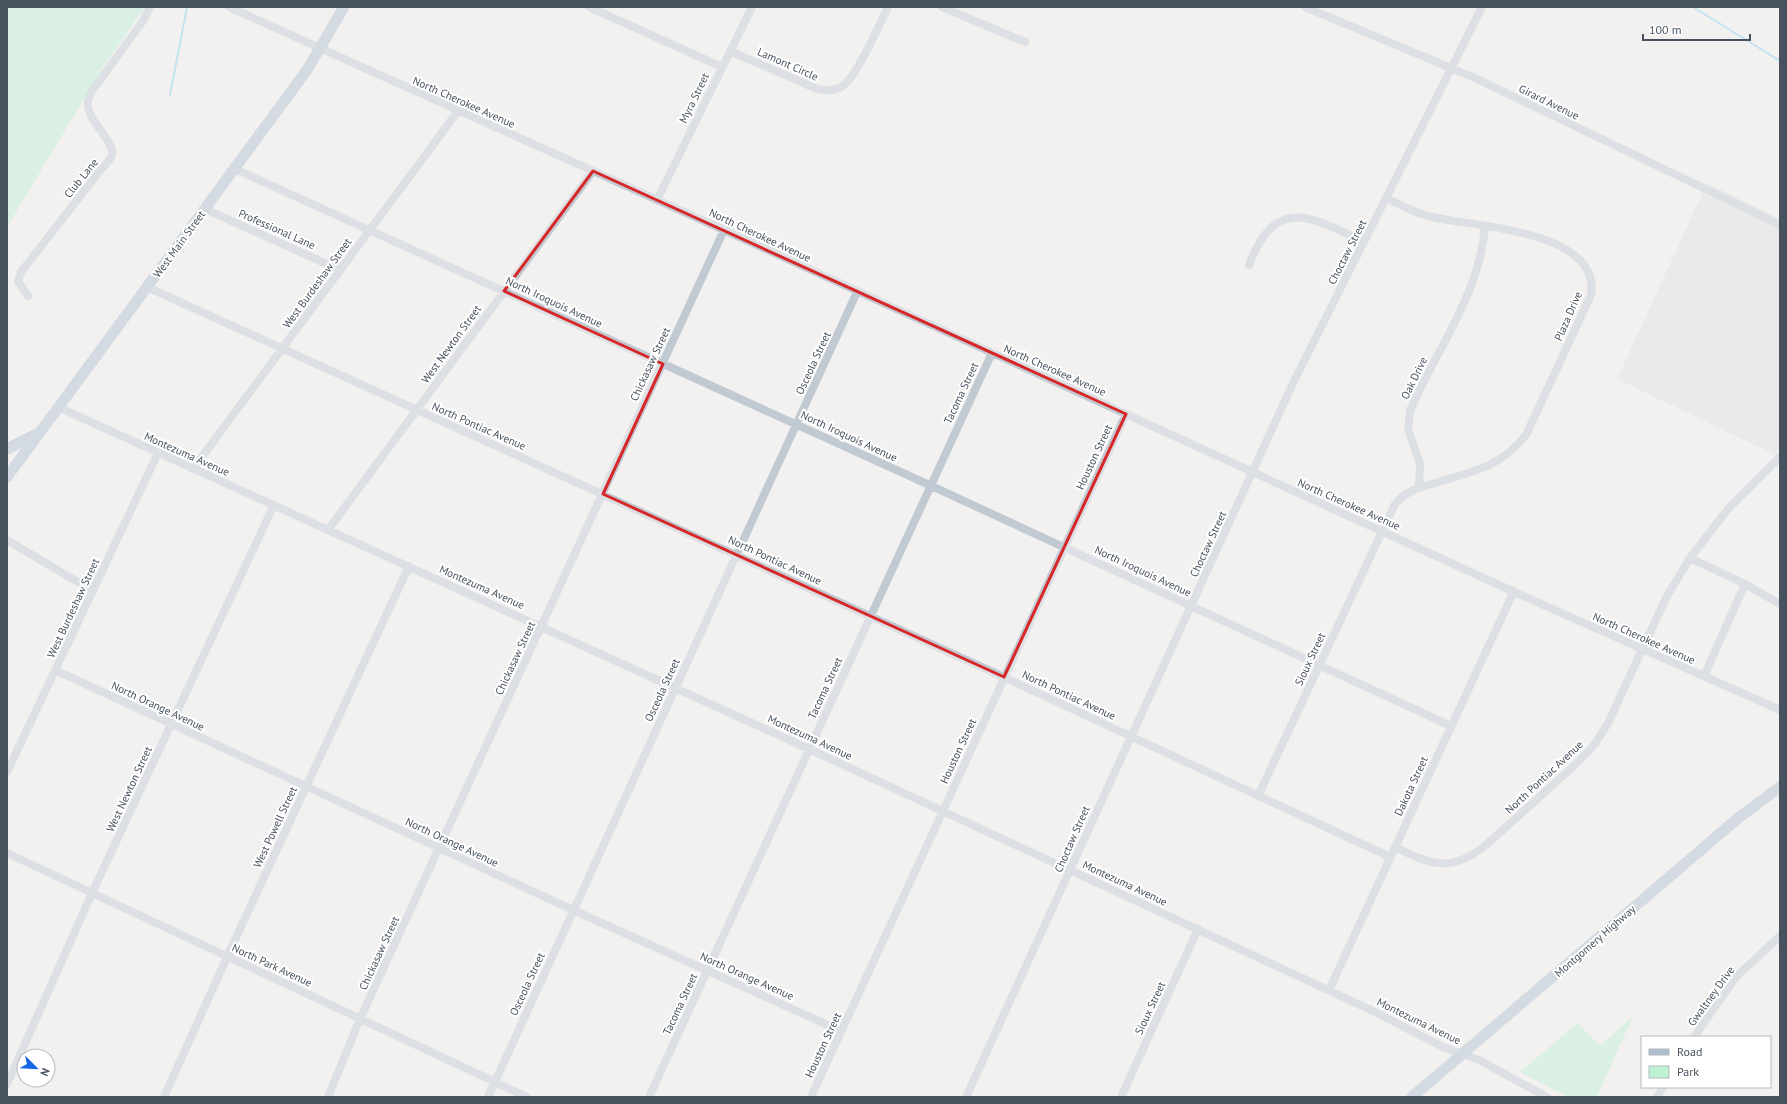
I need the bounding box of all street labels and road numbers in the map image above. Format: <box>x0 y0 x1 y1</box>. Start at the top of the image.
street label: Lamont Circle <box>755 44 821 84</box>
street label: Myra Street <box>676 70 712 125</box>
street label: North Cherokee Avenue <box>411 73 518 131</box>
street label: Girard Avenue <box>1517 81 1582 123</box>
street label: Club Lane <box>61 155 101 201</box>
street label: North Cherokee Avenue <box>707 205 813 265</box>
street label: Professional Lane <box>236 206 318 252</box>
street label: West Main Street <box>150 207 208 280</box>
street label: Choctaw Street <box>1325 217 1370 287</box>
street label: West Burdeshaw Street <box>280 235 355 331</box>
street label: North Iroquois Avenue <box>503 273 605 331</box>
street label: Plaza Drive <box>1551 289 1585 343</box>
street label: West Newton Street <box>418 302 484 386</box>
street label: Chickasaw Street <box>627 325 673 403</box>
street label: Osceola Street <box>792 329 834 397</box>
street label: North Cherokee Avenue <box>1002 341 1109 399</box>
street label: Oak Drive <box>1398 354 1430 402</box>
street label: Tacoma Street <box>941 360 981 426</box>
street label: North Pontiac Avenue <box>430 399 529 453</box>
street label: North Iroquois Avenue <box>798 407 900 465</box>
street label: Houston Street <box>1073 422 1115 492</box>
street label: Montezuma Avenue <box>142 429 232 479</box>
street label: North Cherokee Avenue <box>1296 475 1403 533</box>
street label: Choctaw Street <box>1187 509 1229 579</box>
street label: North Pontiac Avenue <box>726 532 824 588</box>
street label: North Iroquois Avenue <box>1092 542 1194 600</box>
street label: West Burdeshaw Street <box>44 556 102 660</box>
street label: Montezuma Avenue <box>437 562 527 612</box>
street label: North Cherokee Avenue <box>1591 609 1698 667</box>
street label: Chickasaw Street <box>492 619 538 697</box>
street label: Sioux Street <box>1292 630 1328 688</box>
street label: Tacoma Street <box>805 655 845 721</box>
street label: Osceola Street <box>641 656 683 724</box>
street label: North Pontiac Avenue <box>1020 667 1118 723</box>
street label: North Orange Avenue <box>109 678 207 734</box>
street label: Montezuma Avenue <box>765 711 855 763</box>
street label: Houston Street <box>937 716 979 786</box>
street label: North Pontiac Avenue <box>1502 737 1586 817</box>
street label: West Newton Street <box>103 744 155 834</box>
street label: Dakota Street <box>1391 754 1431 818</box>
street label: West Powell Street <box>250 784 300 870</box>
street label: Choctaw Street <box>1051 803 1093 874</box>
street label: North Orange Avenue <box>403 814 501 870</box>
street label: Montezuma Avenue <box>1080 857 1170 909</box>
street label: Montgomery Highway <box>1552 901 1639 980</box>
street label: Chickasaw Street <box>356 914 402 992</box>
street label: North Park Avenue <box>230 940 315 990</box>
street label: North Orange Avenue <box>698 949 796 1003</box>
street label: Osceola Street <box>506 950 548 1018</box>
street label: Gwaltney Drive <box>1684 963 1738 1029</box>
street label: Tacoma Street <box>660 971 700 1037</box>
street label: Sioux Street <box>1132 979 1168 1037</box>
street label: Montezuma Avenue <box>1375 995 1464 1048</box>
street label: Houston Street <box>802 1010 844 1080</box>

